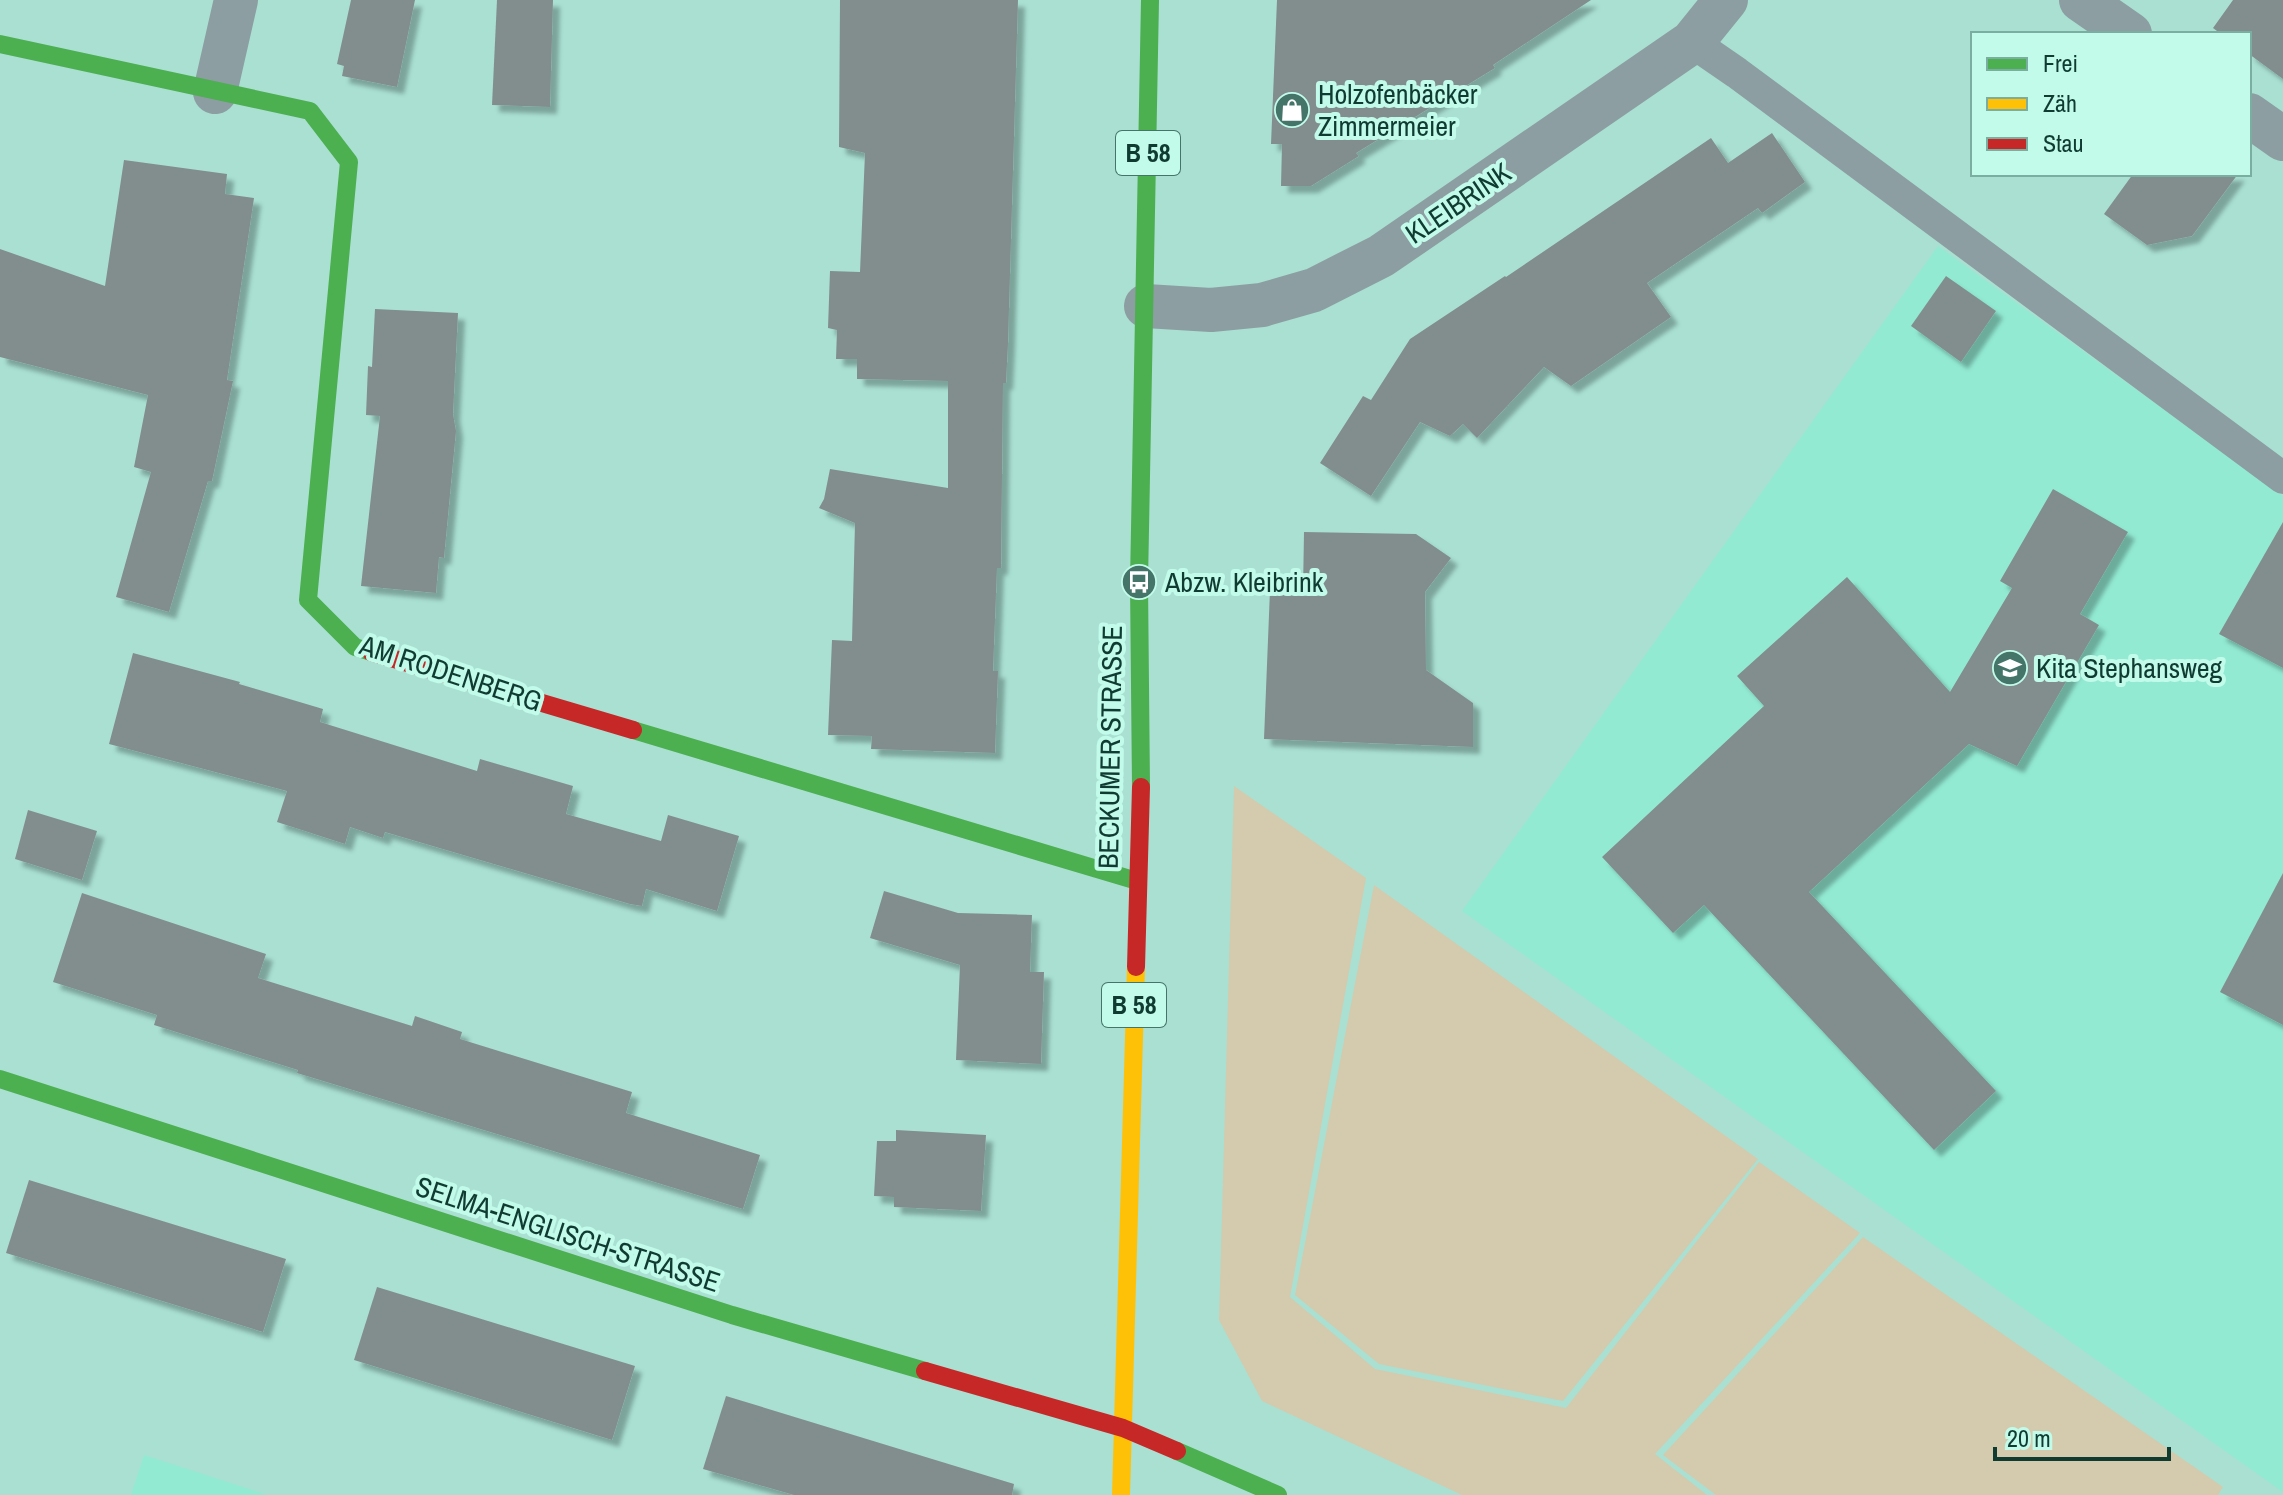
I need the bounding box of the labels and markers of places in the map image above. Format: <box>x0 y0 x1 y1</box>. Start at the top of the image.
place label: Holzofenbäcker Zimmermeier <box>1318 75 1478 145</box>
shop icon: Holzofenbäcker Zimmermeier <box>1273 91 1311 129</box>
bus stop icon: Abzw. Kleibrink <box>1120 563 1158 601</box>
place label: Abzw. Kleibrink <box>1164 563 1324 601</box>
school or university icon: Kita Stephansweg <box>1991 649 2029 687</box>
place label: Kita Stephansweg <box>2036 649 2223 687</box>

